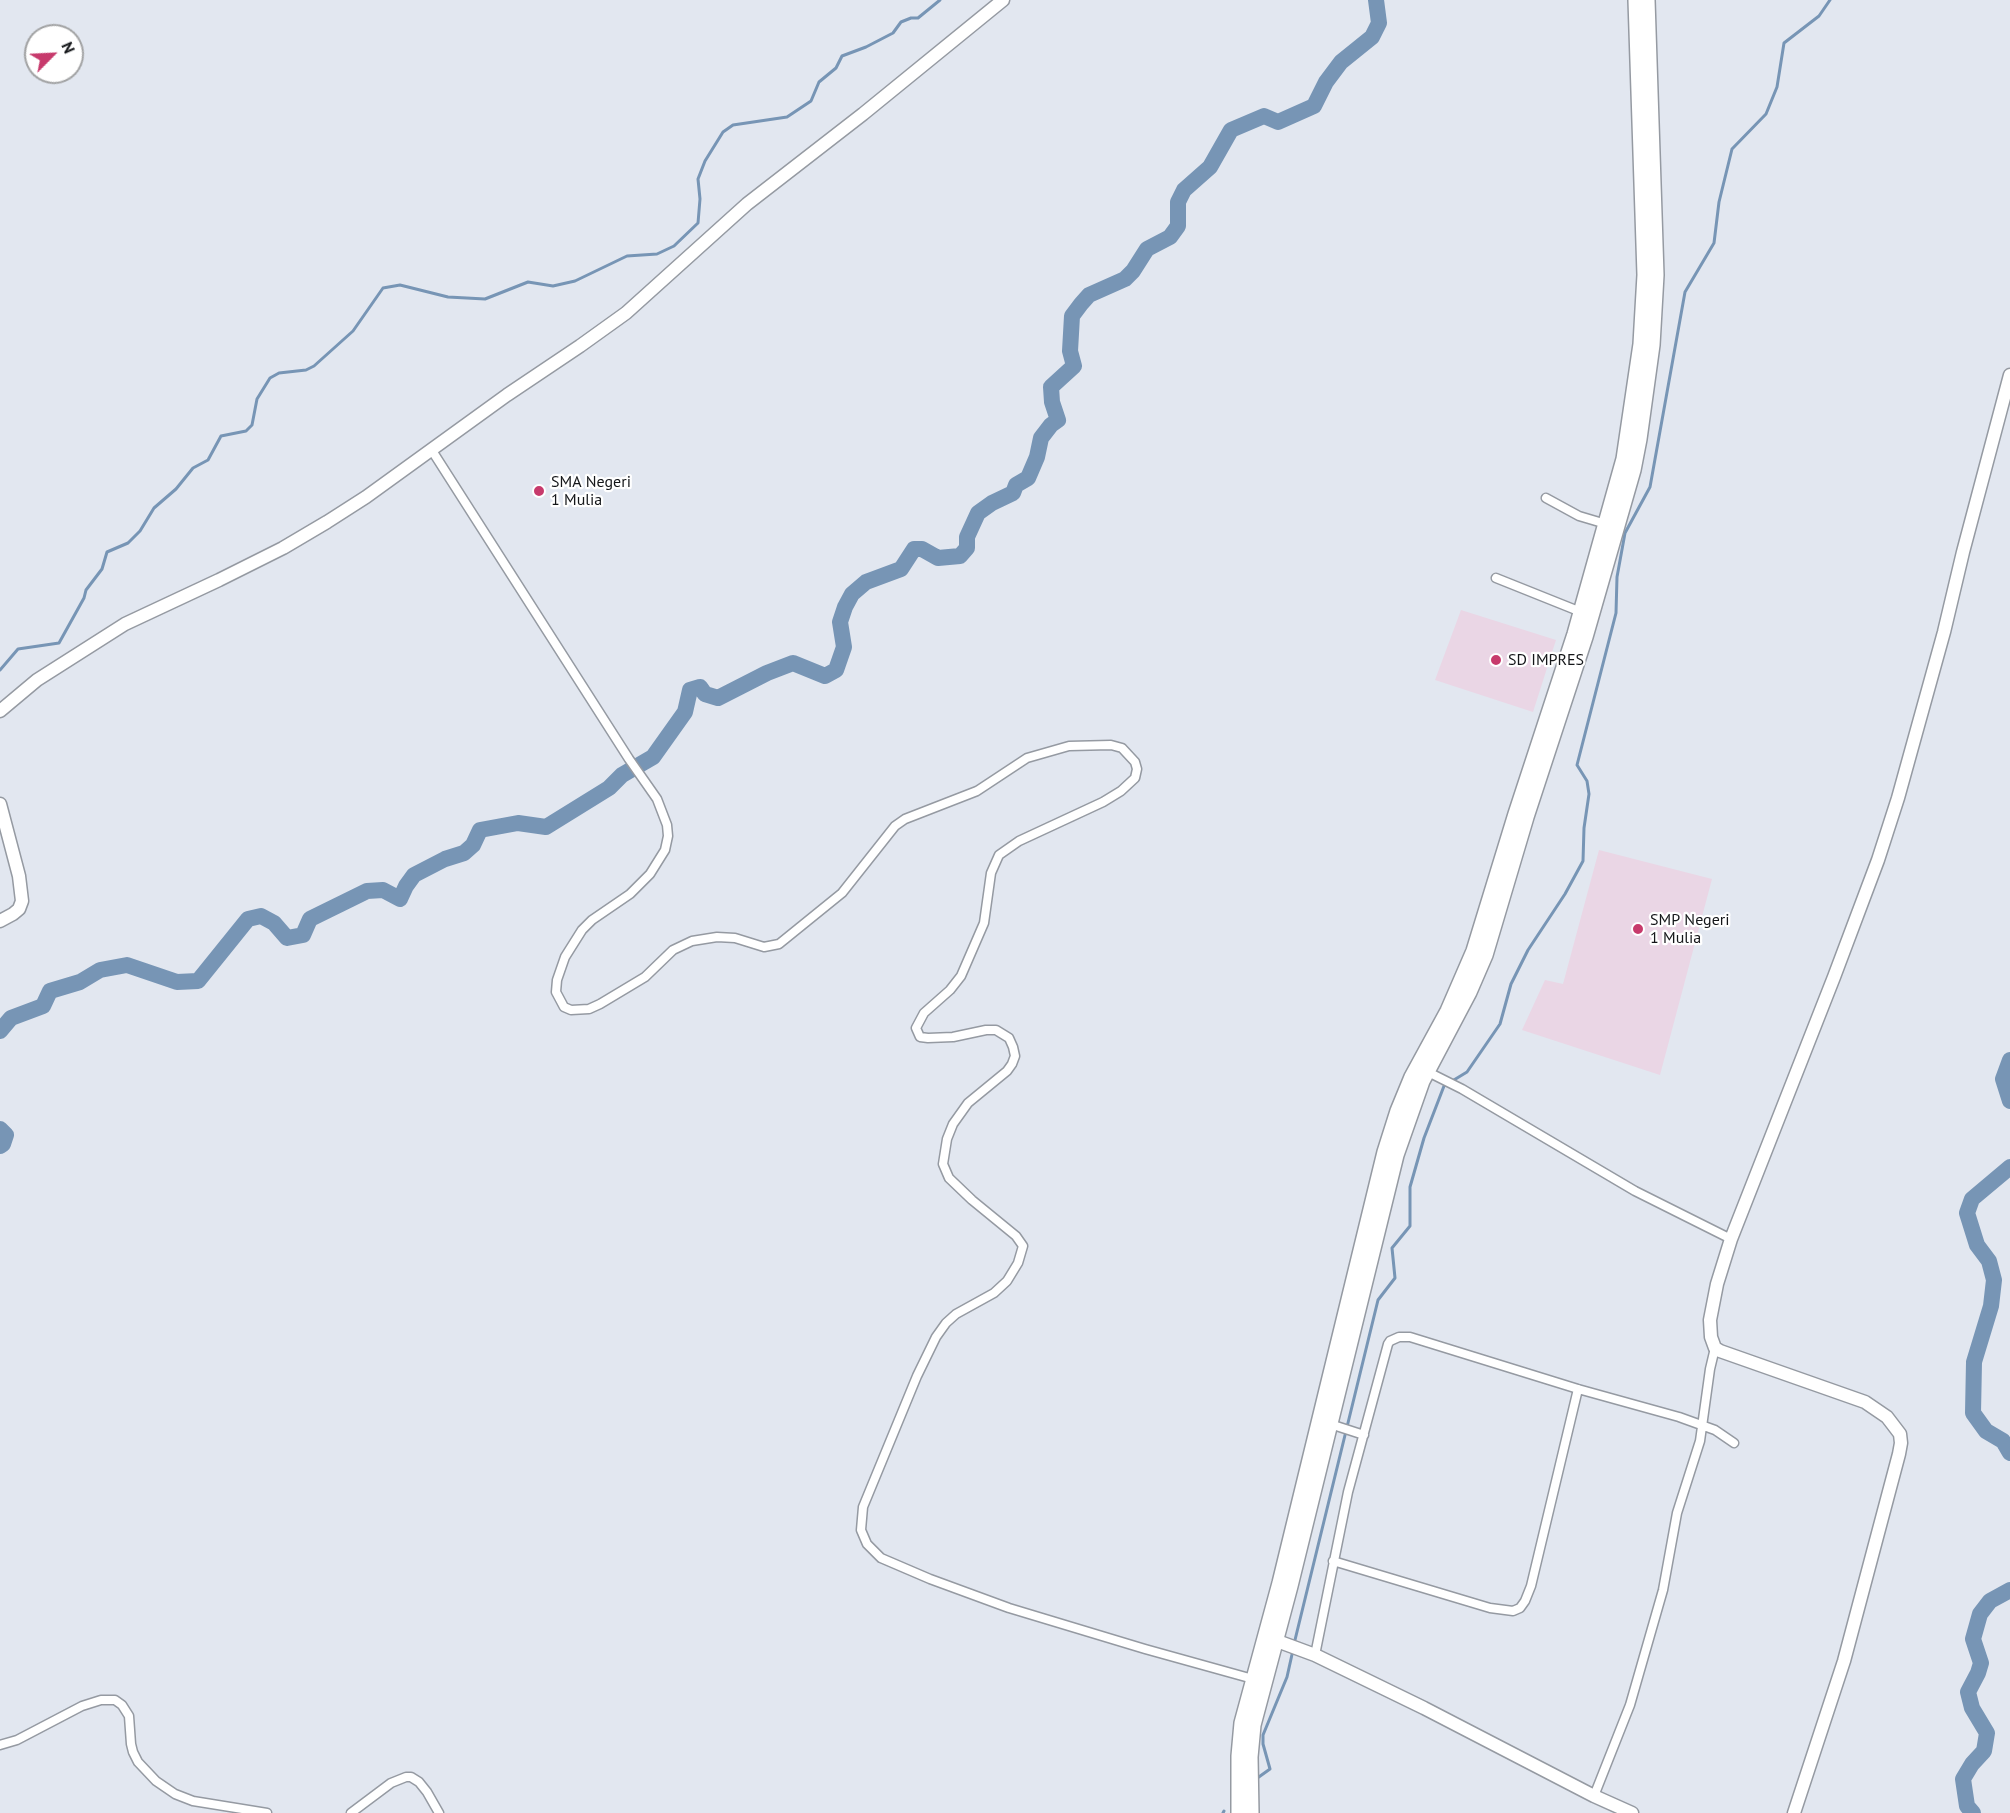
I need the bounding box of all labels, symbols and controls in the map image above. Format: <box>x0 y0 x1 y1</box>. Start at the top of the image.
north arrow <box>24 24 84 84</box>
text: N <box>57 39 80 56</box>
place label: SMA Negeri 1 Mulia <box>551 472 631 510</box>
marker: SMA Negeri 1 Mulia <box>532 484 546 498</box>
place label: SD IMPRES <box>1508 650 1584 670</box>
marker: SD IMPRES <box>1489 653 1503 667</box>
place label: SMP Negeri 1 Mulia <box>1650 910 1730 948</box>
marker: SMP Negeri 1 Mulia <box>1631 922 1645 936</box>

